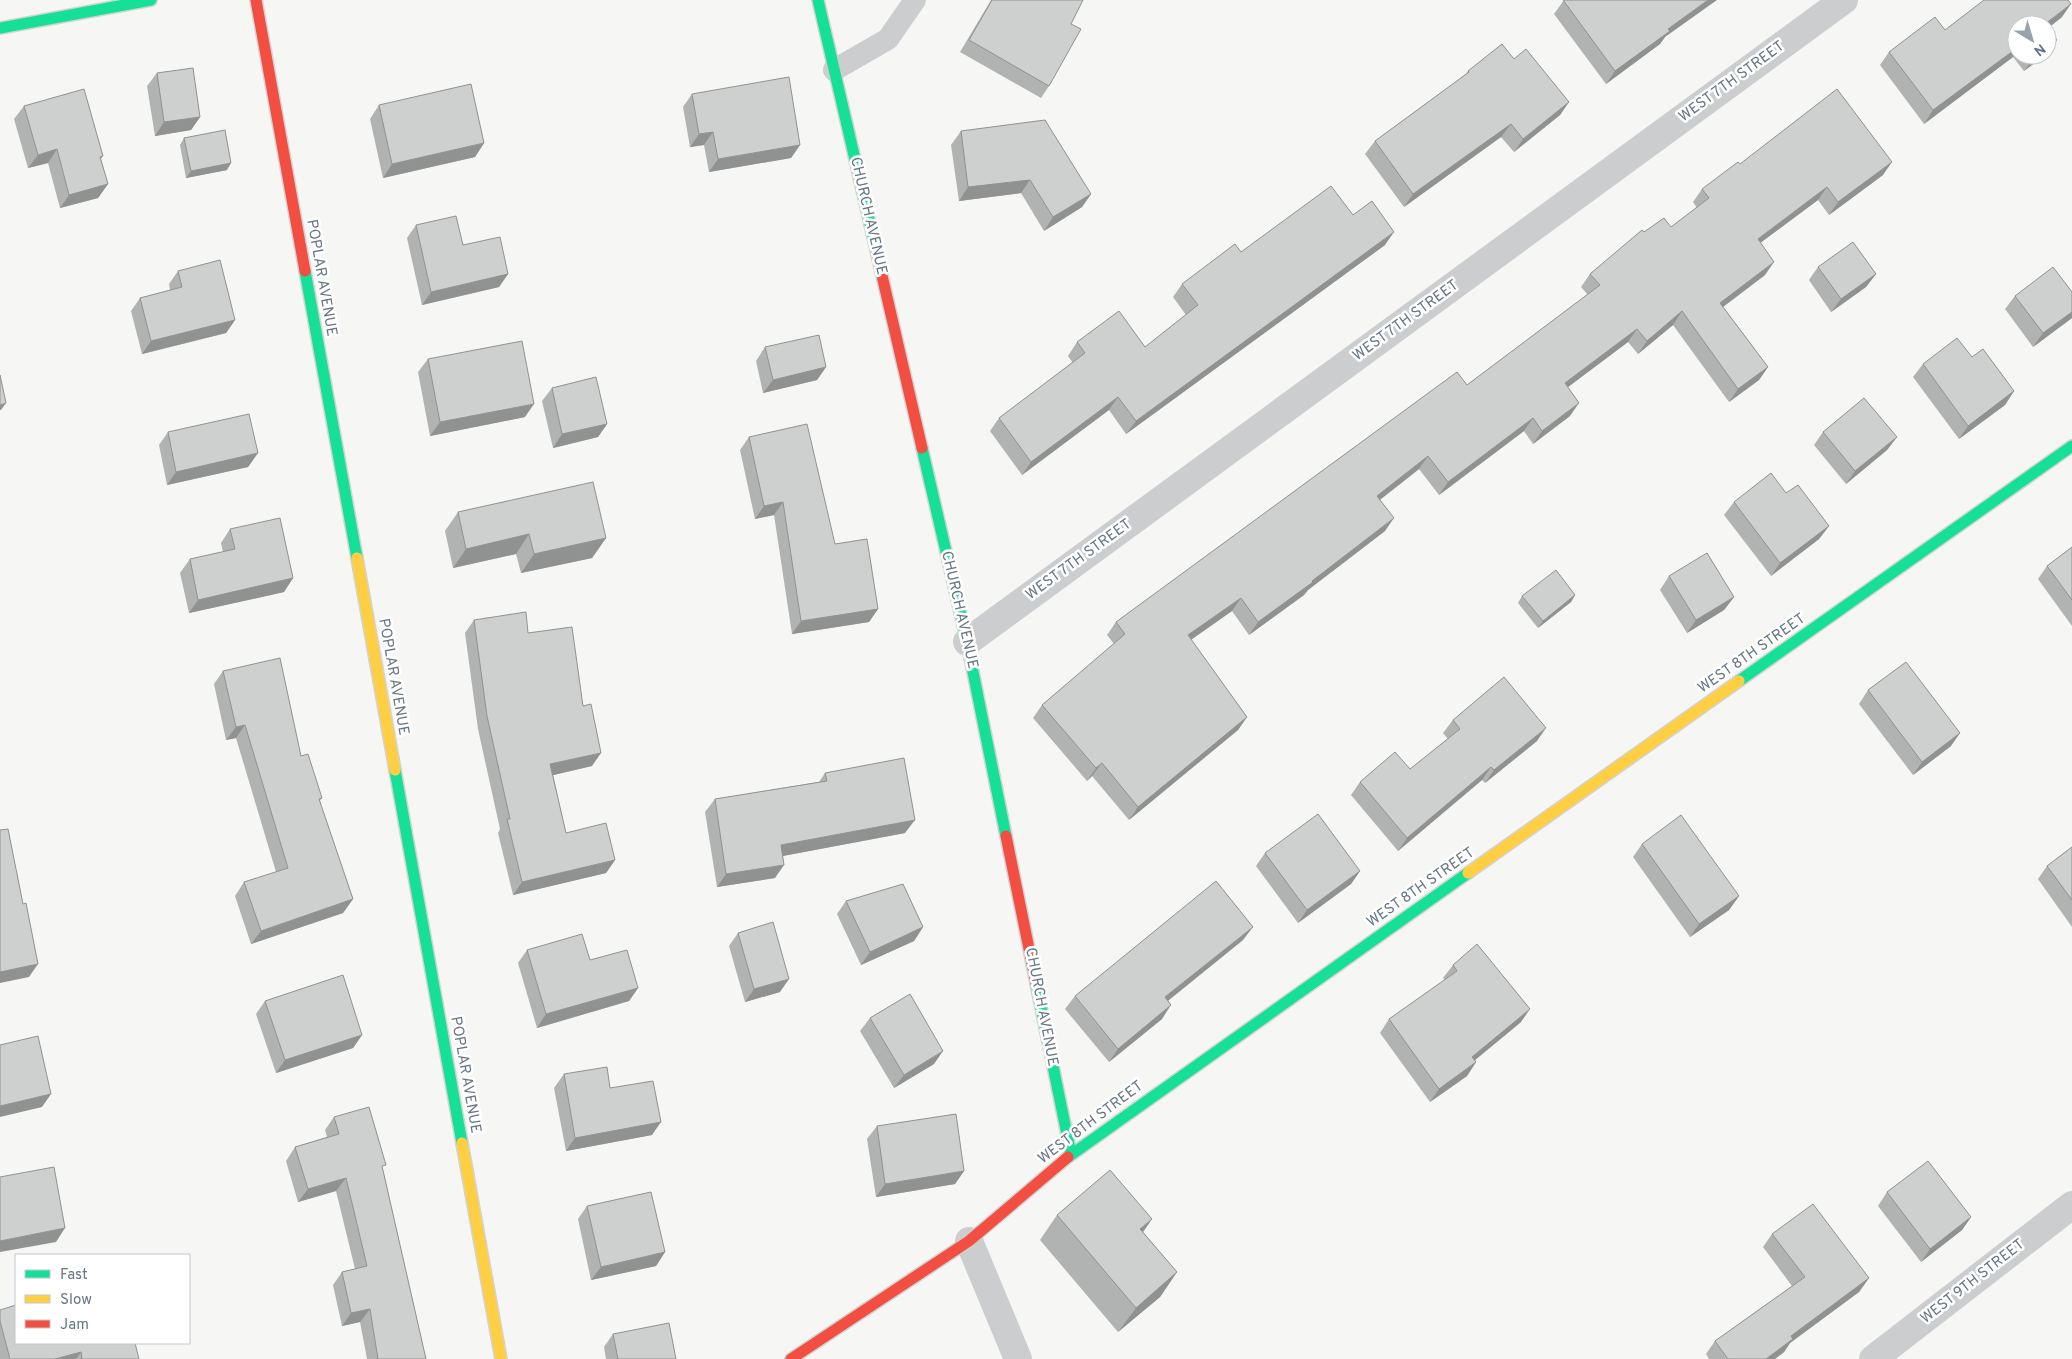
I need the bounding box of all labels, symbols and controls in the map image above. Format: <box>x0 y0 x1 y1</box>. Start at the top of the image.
north arrow <box>2007 15 2057 65</box>
street label: WEST 7TH STREET <box>1675 37 1789 127</box>
text: N <box>2030 39 2048 59</box>
street label: CHURCH AVENUE <box>845 155 891 277</box>
street label: POPLAR AVENUE <box>301 218 341 338</box>
street label: WEST 7TH STREET <box>1349 276 1463 366</box>
street label: WEST 7TH STREET <box>1022 515 1136 605</box>
street label: CHURCH AVENUE <box>936 549 982 671</box>
street label: WEST 8TH STREET <box>1695 610 1809 698</box>
street label: POPLAR AVENUE <box>373 617 413 737</box>
street label: WEST 8TH STREET <box>1364 844 1478 932</box>
street label: CHURCH AVENUE <box>1020 946 1062 1068</box>
street label: POPLAR AVENUE <box>445 1015 485 1135</box>
street label: WEST 8TH STREET <box>1035 1077 1147 1169</box>
street label: WEST 9TH STREET <box>1917 1235 2029 1329</box>
legend <box>15 1254 190 1344</box>
text: Fast <box>60 1266 88 1285</box>
text: Slow <box>60 1291 92 1310</box>
text: Jam <box>60 1316 89 1335</box>

